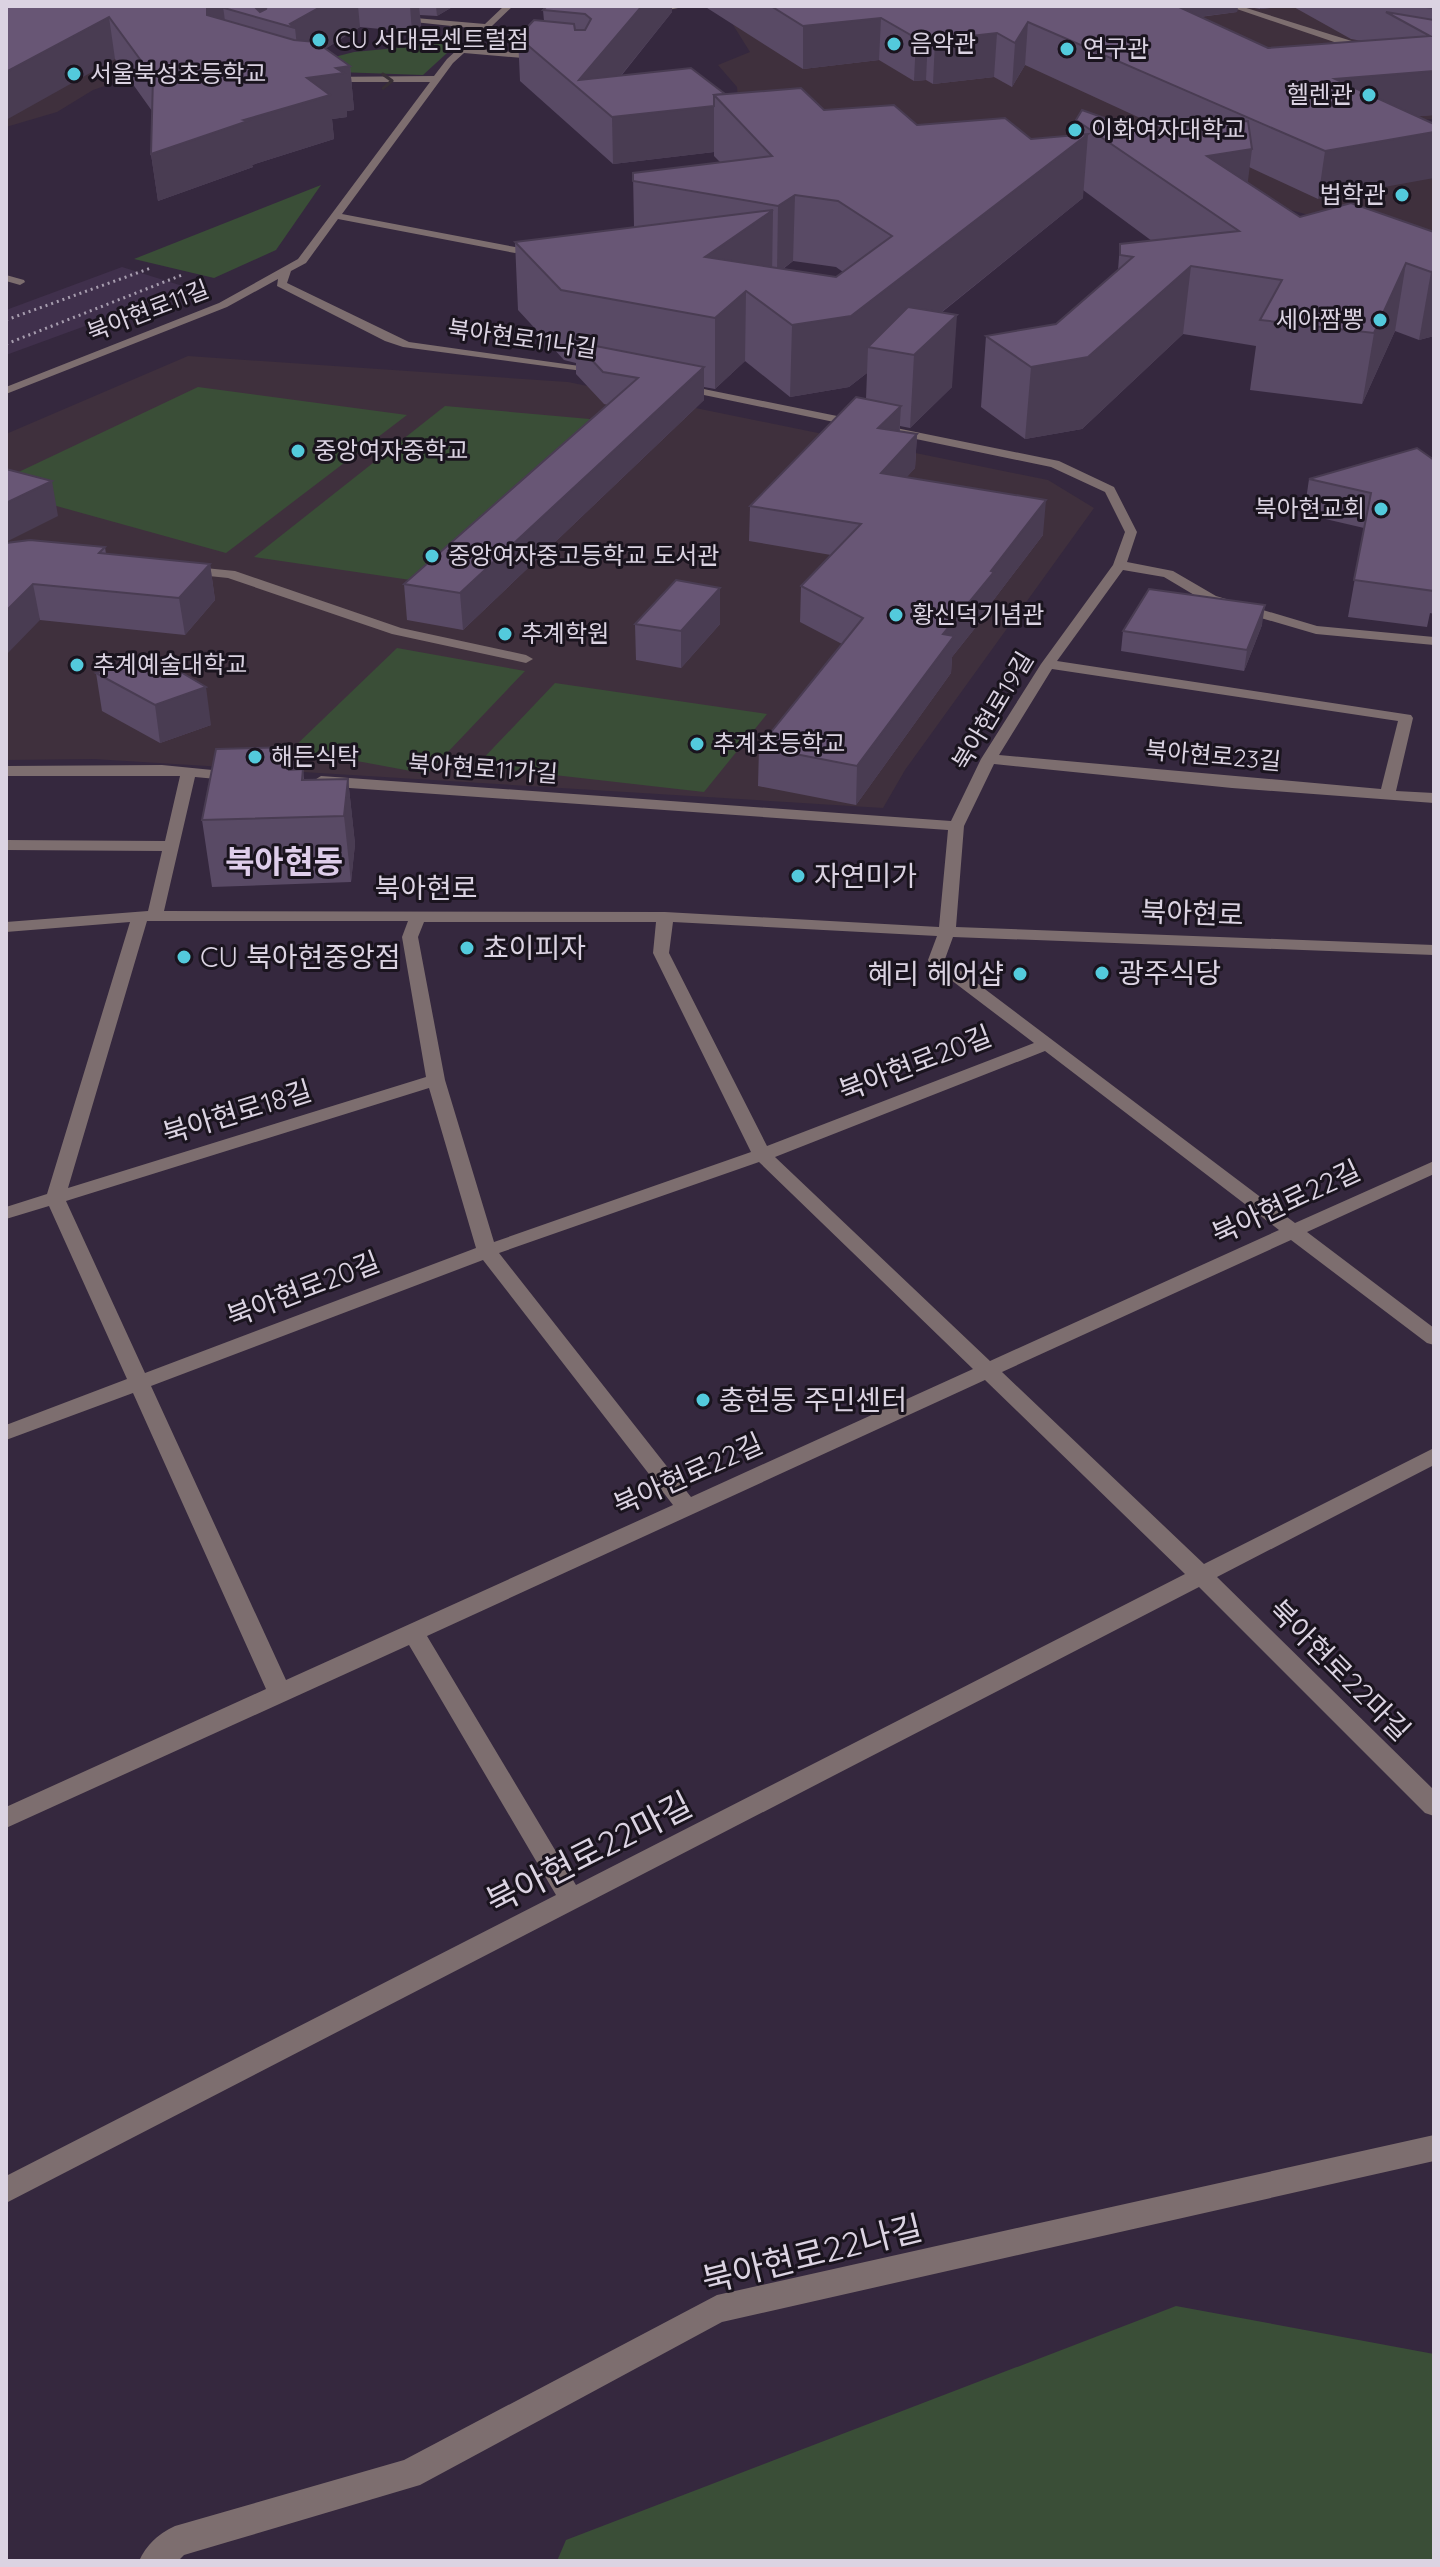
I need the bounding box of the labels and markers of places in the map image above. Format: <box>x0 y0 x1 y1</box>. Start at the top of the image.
place label: CU 서대문센트럴점 <box>335 24 529 54</box>
place label: 음악관 <box>910 28 976 58</box>
marker: CU 서대문센트럴점 <box>310 31 328 49</box>
place label: 연구관 <box>1083 33 1149 63</box>
marker: 음악관 <box>885 35 903 53</box>
marker: 연구관 <box>1058 40 1076 58</box>
place label: 서울북성초등학교 <box>90 58 267 88</box>
marker: 서울북성초등학교 <box>65 65 83 83</box>
place label: 헬렌관 <box>1287 79 1353 109</box>
marker: 헬렌관 <box>1360 86 1378 104</box>
place label: 이화여자대학교 <box>1091 114 1246 144</box>
marker: 이화여자대학교 <box>1066 121 1084 139</box>
place label: 법학관 <box>1320 179 1386 209</box>
marker: 법학관 <box>1393 186 1411 204</box>
place label: 세아짬뽕 <box>1276 304 1364 334</box>
marker: 세아짬뽕 <box>1371 311 1389 329</box>
place label: 중앙여자중학교 <box>314 435 469 465</box>
marker: 중앙여자중학교 <box>289 442 307 460</box>
place label: 북아현교회 <box>1255 493 1365 523</box>
marker: 북아현교회 <box>1372 500 1390 518</box>
place label: 중앙여자중고등학교 도서관 <box>448 540 720 570</box>
marker: 중앙여자중고등학교 도서관 <box>423 547 441 565</box>
place label: 황신덕기념관 <box>912 599 1044 629</box>
marker: 황신덕기념관 <box>887 606 905 624</box>
place label: 추계학원 <box>521 618 609 648</box>
marker: 추계학원 <box>496 625 514 643</box>
place label: 추계예술대학교 <box>93 649 248 679</box>
marker: 추계예술대학교 <box>68 656 86 674</box>
place label: 추계초등학교 <box>713 728 845 758</box>
marker: 추계초등학교 <box>688 735 706 753</box>
place label: 해든식탁 <box>271 741 359 771</box>
marker: 해든식탁 <box>246 748 264 766</box>
place label: 자연미가 <box>814 858 917 893</box>
marker: 자연미가 <box>789 867 807 885</box>
place label: 쵸이피자 <box>483 930 586 965</box>
place label: CU 북아현중앙점 <box>200 939 400 974</box>
marker: 쵸이피자 <box>458 939 476 957</box>
marker: CU 북아현중앙점 <box>175 948 193 966</box>
place label: 광주식당 <box>1118 955 1221 990</box>
place label: 혜리 헤어샵 <box>868 956 1004 991</box>
marker: 광주식당 <box>1093 964 1111 982</box>
marker: 혜리 헤어샵 <box>1011 965 1029 983</box>
place label: 충현동 주민센터 <box>719 1382 907 1417</box>
marker: 충현동 주민센터 <box>694 1391 712 1409</box>

